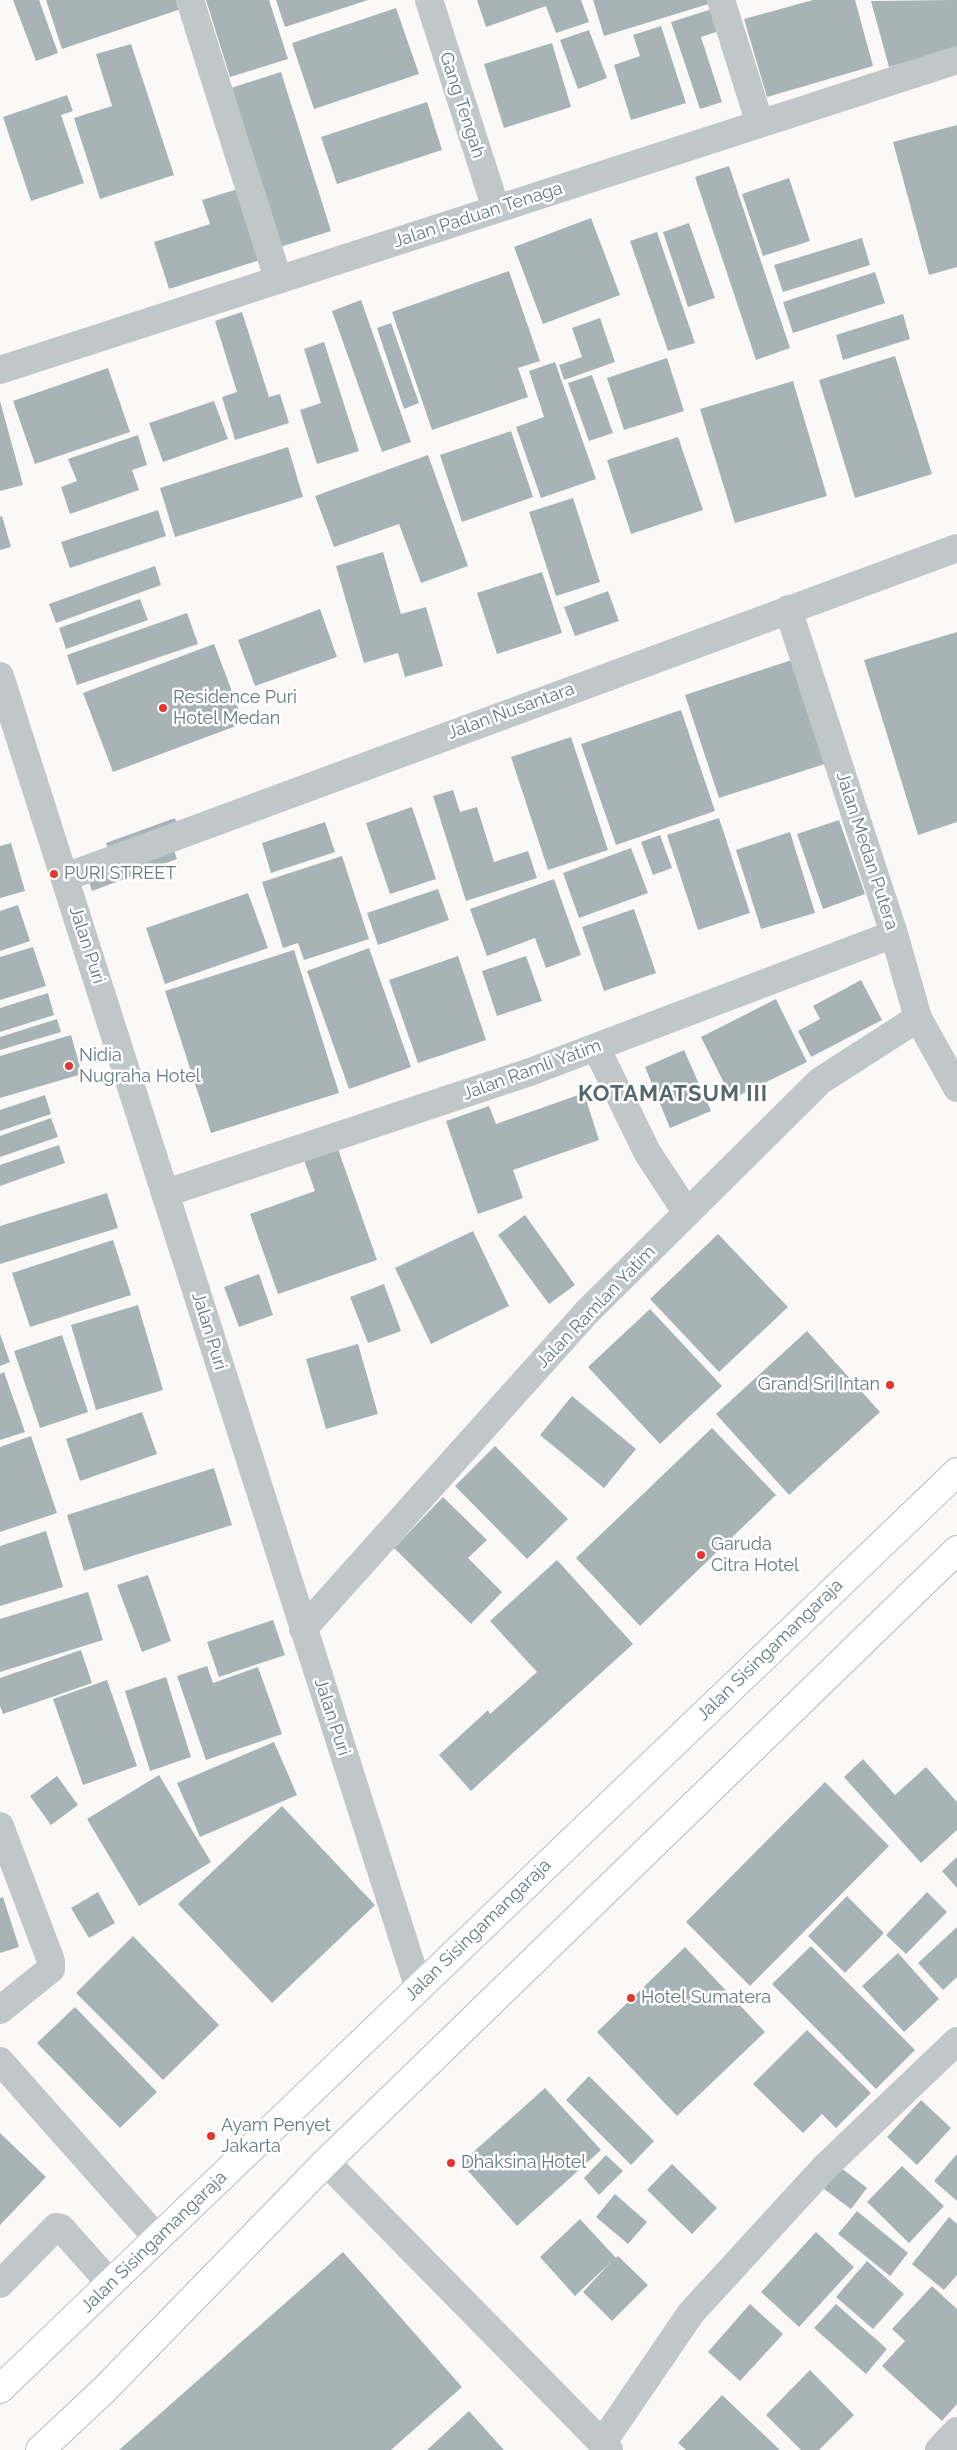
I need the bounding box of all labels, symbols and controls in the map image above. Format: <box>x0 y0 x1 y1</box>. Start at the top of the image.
street label: Gang Tengah <box>435 49 489 161</box>
street label: Jalan Paduan Tenaga <box>391 177 565 253</box>
street label: Jalan Nusantara <box>445 678 577 744</box>
place label: Residence Puri Hotel Medan <box>173 687 297 730</box>
marker: Residence Puri Hotel Medan <box>157 702 169 714</box>
street label: Jalan Medan Putera <box>831 769 903 933</box>
place label: PURI STREET <box>64 863 176 885</box>
marker: PURI STREET <box>48 868 60 880</box>
street label: Jalan Puri <box>64 904 110 986</box>
street label: Jalan Ramli Yatim <box>460 1035 604 1105</box>
place label: Nidia Nugraha Hotel <box>79 1045 201 1088</box>
marker: Nidia Nugraha Hotel <box>63 1060 75 1072</box>
district label: KOTAMATSUM III <box>576 1081 770 1107</box>
street label: Jalan Ramlan Yatim <box>532 1241 660 1373</box>
street label: Jalan Puri <box>187 1289 231 1373</box>
place label: Grand Sri Intan <box>758 1374 880 1396</box>
marker: Grand Sri Intan <box>884 1379 896 1391</box>
place label: Garuda Citra Hotel <box>711 1534 799 1576</box>
marker: Garuda Citra Hotel <box>695 1549 707 1561</box>
street label: Jalan Sisingamangaraja <box>692 1575 848 1725</box>
street label: Jalan Puri <box>309 1676 355 1758</box>
street label: Jalan Sisingamangaraja <box>400 1855 556 2005</box>
place label: Hotel Sumatera <box>641 1987 771 2009</box>
marker: Hotel Sumatera <box>625 1992 637 2004</box>
place label: Ayam Penyet Jakarta <box>221 2115 331 2158</box>
marker: Ayam Penyet Jakarta <box>205 2130 217 2142</box>
place label: Dhaksina Hotel <box>461 2152 586 2174</box>
marker: Dhaksina Hotel <box>445 2157 457 2169</box>
street label: Jalan Sisingamangaraja <box>76 2167 232 2317</box>

